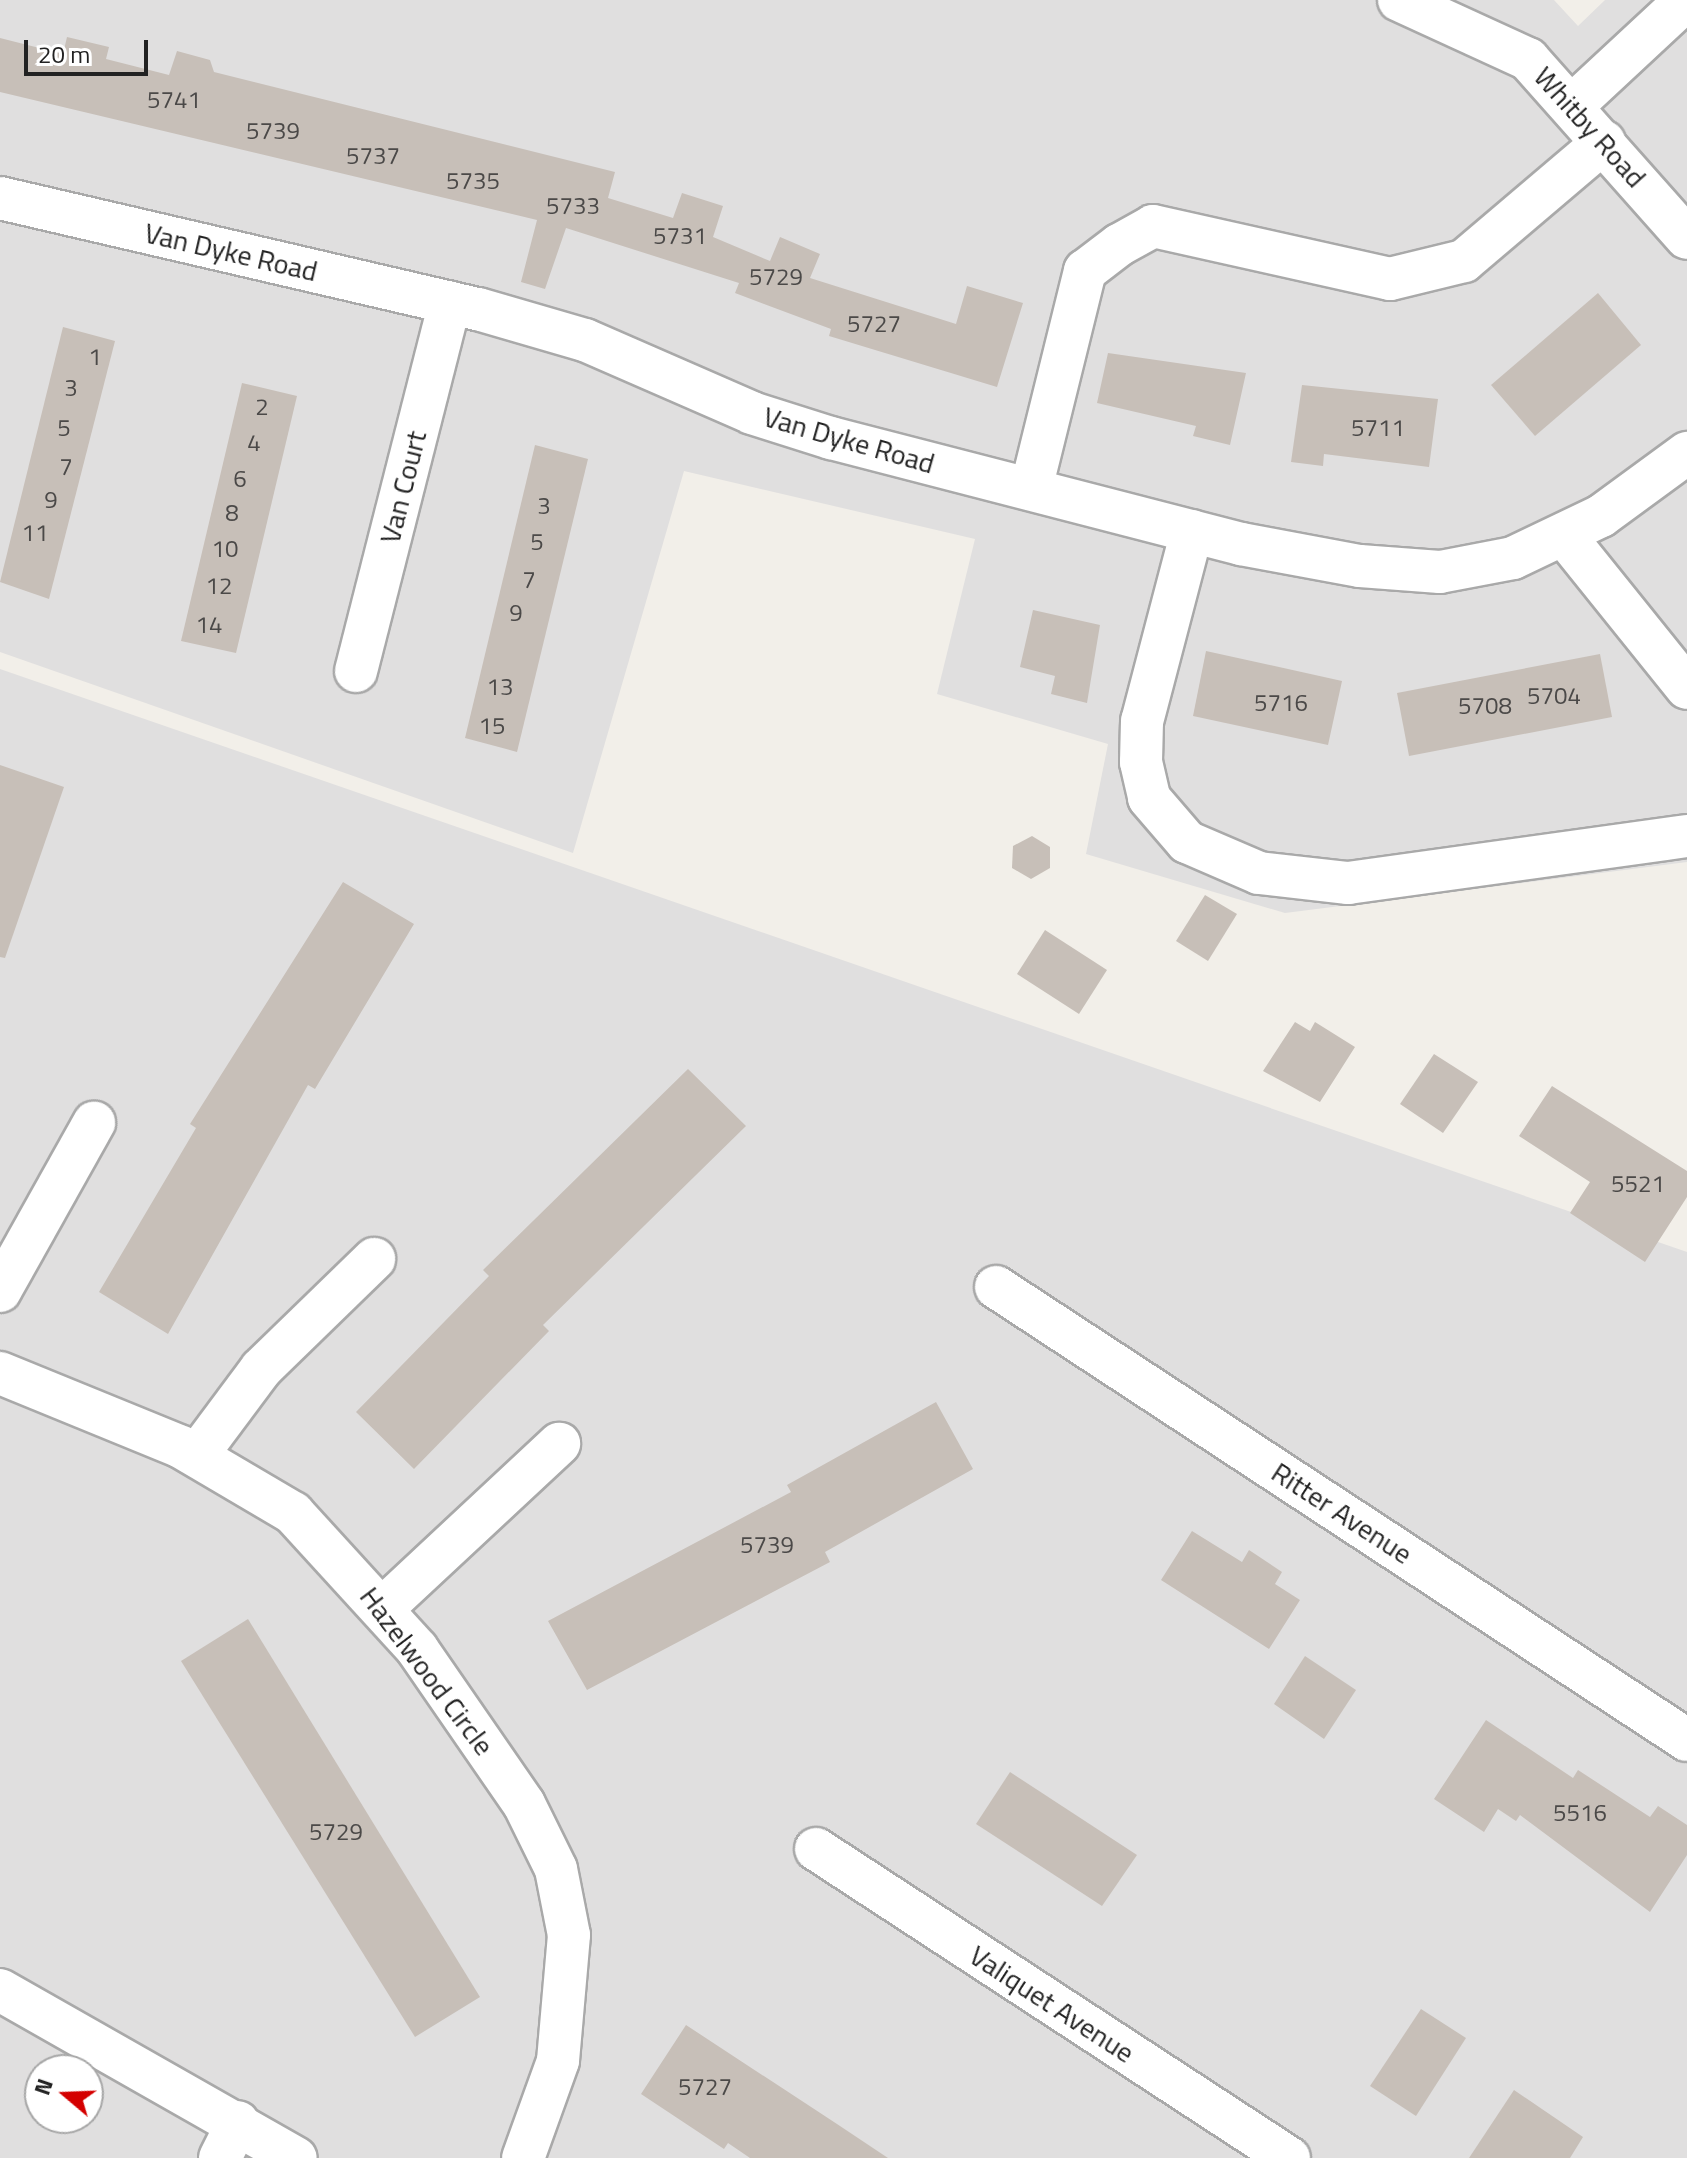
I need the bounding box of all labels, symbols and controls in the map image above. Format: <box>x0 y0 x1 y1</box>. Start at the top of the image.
scale bar <box>28 24 152 74</box>
text: 20 m <box>38 36 90 72</box>
street label: Whitby Road <box>1527 60 1653 194</box>
house number: 5741 <box>147 86 201 114</box>
house number: 5739 <box>246 117 300 145</box>
house number: 5737 <box>346 142 400 170</box>
house number: 5735 <box>446 167 500 195</box>
house number: 5733 <box>546 192 600 220</box>
street label: Van Dyke Road <box>141 216 321 288</box>
house number: 5731 <box>653 222 707 250</box>
house number: 5729 <box>749 263 803 291</box>
house number: 5727 <box>847 310 901 338</box>
house number: 1 <box>88 343 102 371</box>
house number: 3 <box>64 374 78 402</box>
house number: 2 <box>255 393 269 421</box>
street label: Van Dyke Road <box>760 400 938 480</box>
house number: 5 <box>57 414 71 442</box>
house number: 5711 <box>1351 414 1405 442</box>
street label: Van Court <box>373 427 433 547</box>
house number: 4 <box>247 429 261 457</box>
house number: 7 <box>59 453 73 481</box>
house number: 6 <box>233 465 247 493</box>
house number: 9 <box>44 486 58 514</box>
house number: 3 <box>537 492 551 520</box>
house number: 8 <box>225 499 239 527</box>
house number: 11 <box>22 519 48 547</box>
house number: 5 <box>530 528 544 556</box>
house number: 10 <box>212 535 238 563</box>
house number: 7 <box>522 566 536 594</box>
house number: 12 <box>206 572 232 600</box>
house number: 9 <box>509 599 523 627</box>
house number: 14 <box>196 611 222 639</box>
house number: 13 <box>487 673 513 701</box>
house number: 5704 <box>1527 682 1581 710</box>
house number: 5716 <box>1254 689 1308 717</box>
house number: 5708 <box>1458 692 1512 720</box>
house number: 15 <box>479 712 505 740</box>
house number: 5521 <box>1611 1170 1665 1198</box>
street label: Ritter Avenue <box>1266 1455 1418 1571</box>
house number: 5739 <box>740 1531 794 1559</box>
street label: Hazelwood Circle <box>353 1580 501 1762</box>
house number: 5516 <box>1553 1799 1607 1827</box>
house number: 5729 <box>309 1818 363 1846</box>
street label: Valiquet Avenue <box>963 1938 1141 2070</box>
north arrow <box>24 2054 104 2134</box>
house number: 5727 <box>678 2073 732 2101</box>
text: N <box>25 2074 62 2100</box>

